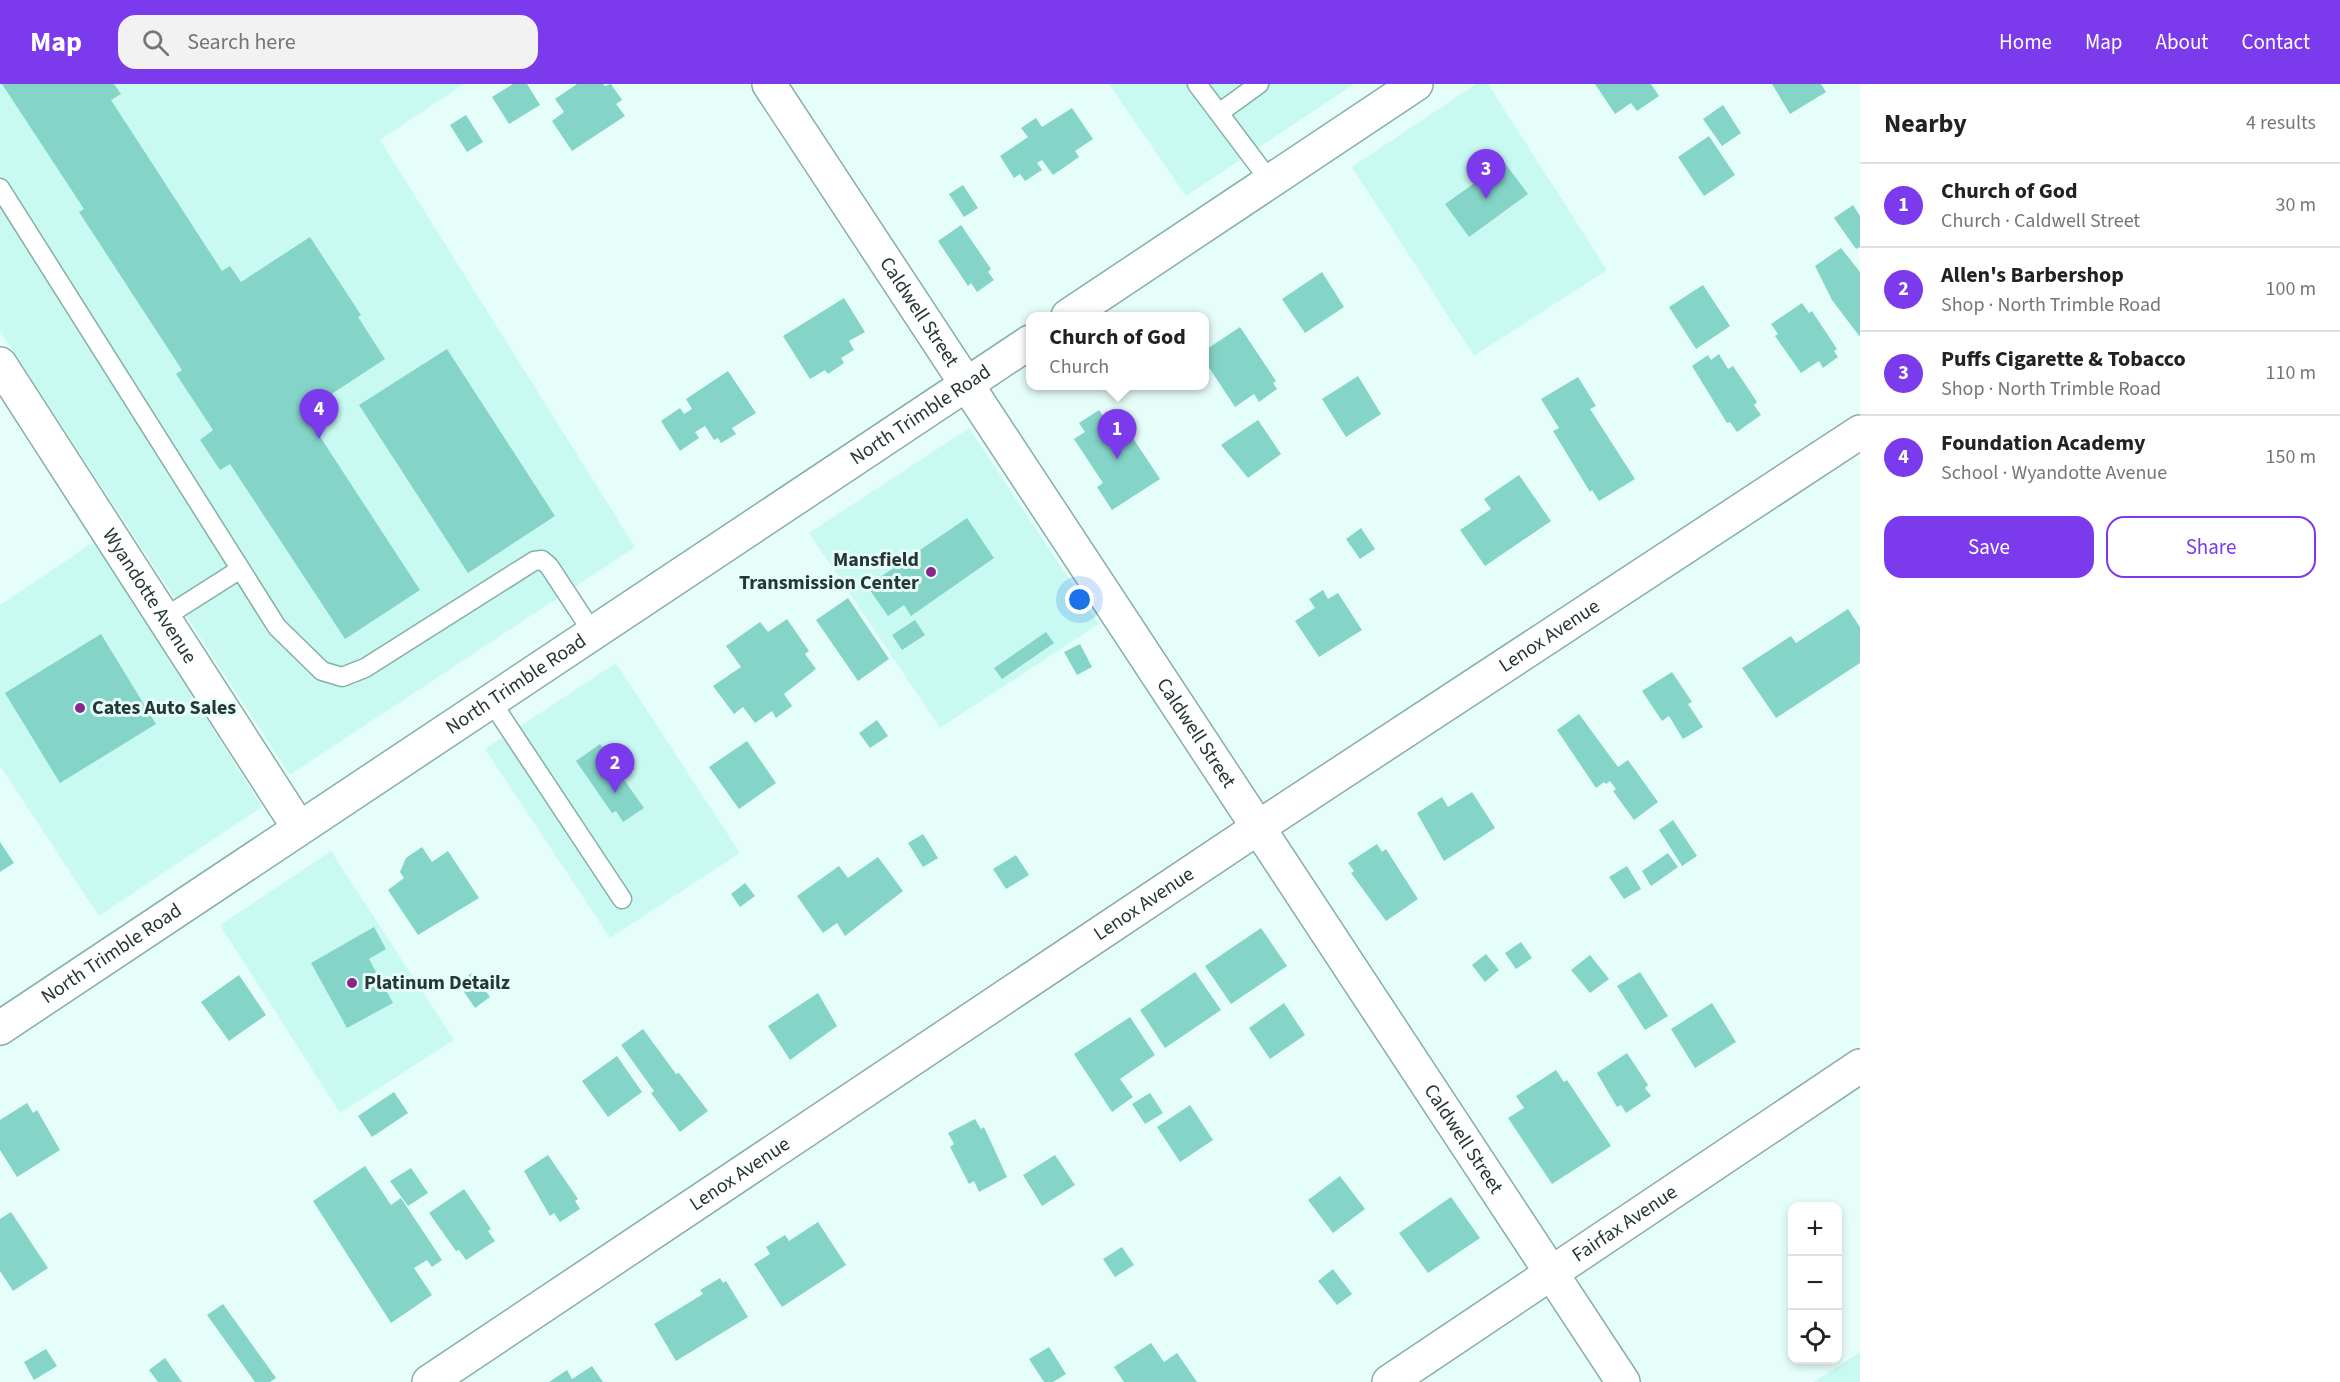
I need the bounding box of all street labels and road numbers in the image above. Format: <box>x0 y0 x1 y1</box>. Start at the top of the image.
street label: Caldwell Street <box>873 252 966 373</box>
street label: North Trimble Road <box>845 358 996 472</box>
street label: Wyandotte Avenue <box>96 523 204 669</box>
street label: Lenox Avenue <box>1493 593 1605 679</box>
street label: North Trimble Road <box>440 627 592 741</box>
street label: Caldwell Street <box>1150 673 1243 794</box>
street label: Lenox Avenue <box>1088 860 1200 948</box>
street label: North Trimble Road <box>36 897 187 1011</box>
street label: Caldwell Street <box>1417 1079 1510 1200</box>
street label: Lenox Avenue <box>684 1130 796 1218</box>
street label: Fairfax Avenue <box>1567 1178 1683 1269</box>

